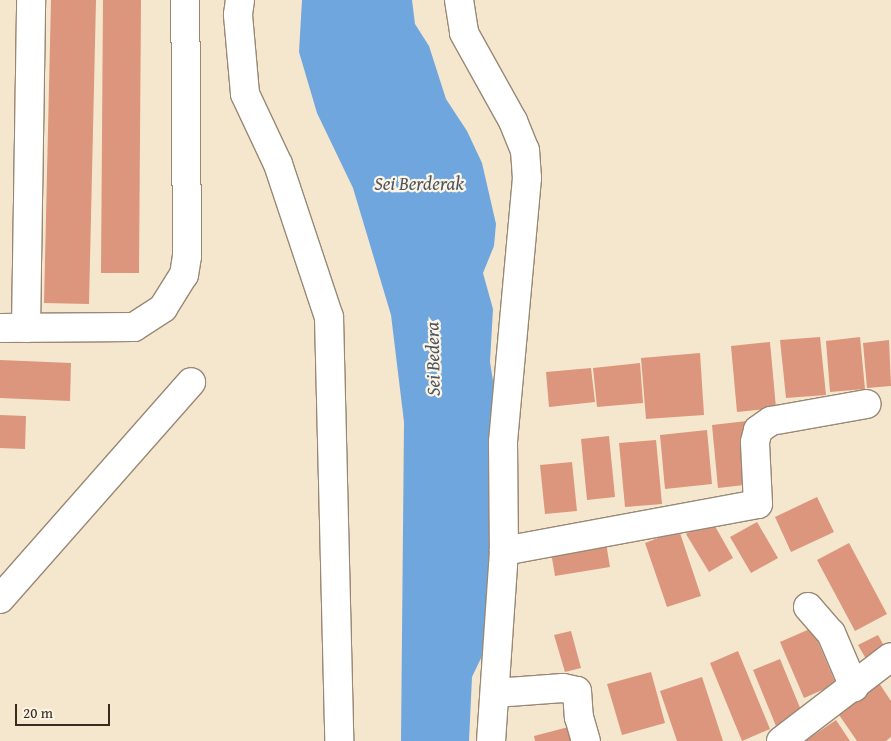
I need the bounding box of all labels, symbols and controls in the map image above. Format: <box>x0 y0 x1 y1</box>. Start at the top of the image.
water label: Sei Berderak <box>374 173 464 195</box>
water label: Sei Bedera <box>421 322 445 396</box>
scale bar <box>18 694 112 726</box>
text: 20 m <box>23 702 53 723</box>

